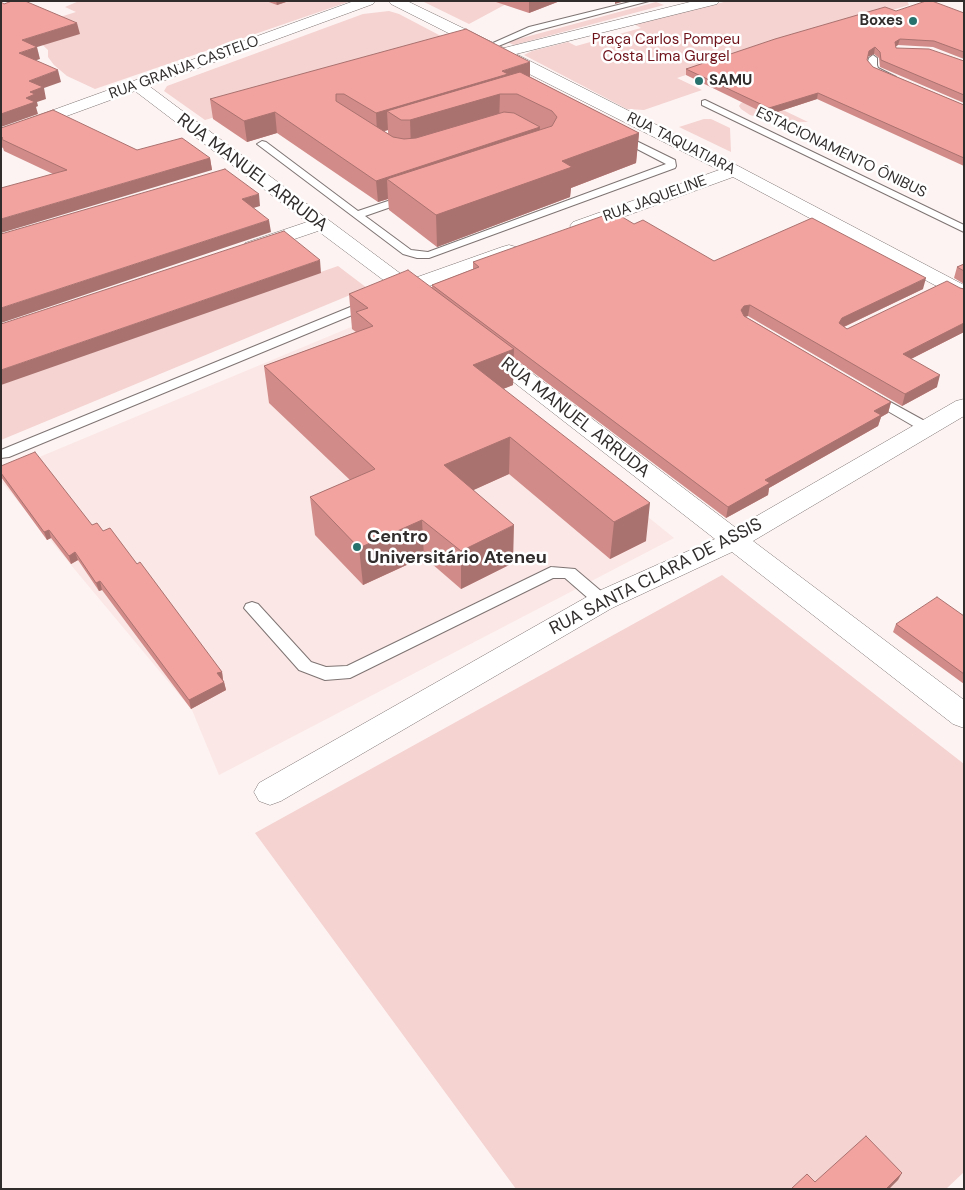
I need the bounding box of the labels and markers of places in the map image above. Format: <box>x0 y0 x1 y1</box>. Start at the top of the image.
place label: Boxes <box>859 12 903 30</box>
marker: Boxes <box>907 15 919 27</box>
place label: SAMU <box>709 72 752 90</box>
marker: SAMU <box>693 75 705 87</box>
place label: Centro Universitário Ateneu <box>367 526 547 568</box>
marker: Centro Universitário Ateneu <box>351 541 363 553</box>

